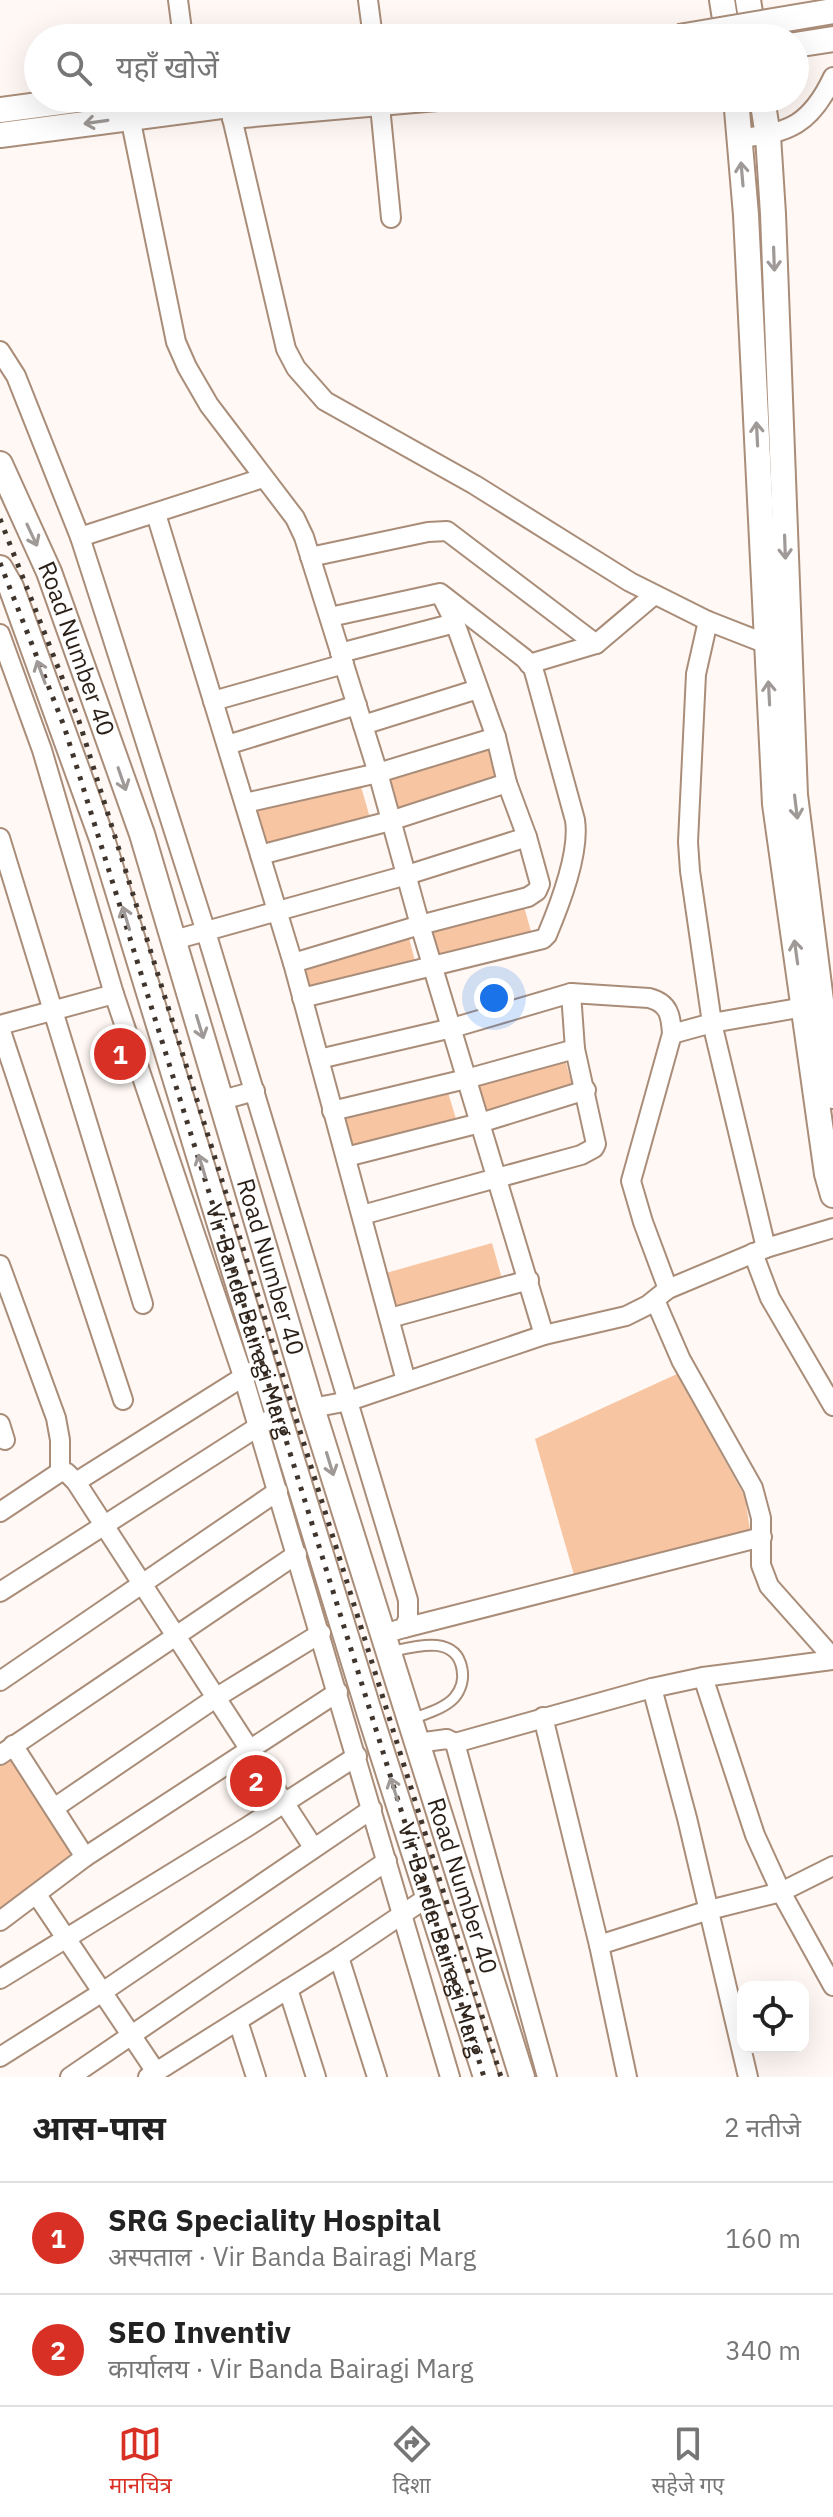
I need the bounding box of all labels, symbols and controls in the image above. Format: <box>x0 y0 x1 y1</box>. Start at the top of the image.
search box <box>24 24 809 112</box>
icon: search <box>52 46 96 90</box>
text: यहाँ खोजें <box>116 47 219 86</box>
one-way arrow <box>84 115 109 130</box>
one-way arrow <box>735 161 750 188</box>
one-way arrow <box>767 245 782 272</box>
one-way arrow <box>749 421 764 448</box>
one-way arrow <box>26 522 41 547</box>
one-way arrow <box>778 533 793 560</box>
street label: Road Number 40 <box>31 556 123 740</box>
one-way arrow <box>33 660 48 685</box>
one-way arrow <box>762 680 777 707</box>
one-way arrow <box>116 766 131 791</box>
one-way arrow <box>789 793 804 820</box>
one-way arrow <box>118 905 133 931</box>
one-way arrow <box>788 940 803 965</box>
your location <box>474 978 514 1018</box>
one-way arrow <box>194 1014 208 1039</box>
pin: 1 <box>94 1024 146 1084</box>
one-way arrow <box>194 1154 209 1179</box>
street label: Road Number 40 <box>230 1174 312 1359</box>
street label: Vir Banda Bairagi Marg <box>198 1200 301 1442</box>
one-way arrow <box>323 1452 338 1477</box>
pin: 2 <box>230 1751 282 1811</box>
one-way arrow <box>386 1777 401 1803</box>
street label: Road Number 40 <box>420 1793 506 1977</box>
street label: Vir Banda Bairagi Marg <box>391 1818 494 2061</box>
map controls <box>737 1981 809 2053</box>
button: locate <box>737 1981 809 2053</box>
text: आस-पास <box>32 2105 166 2149</box>
text: 2 नतीजे <box>724 2110 801 2144</box>
text: SRG Speciality Hospital <box>108 2200 441 2239</box>
text: 1 <box>50 2221 66 2255</box>
text: 160 m <box>725 2221 801 2255</box>
text: अस्पताल · Vir Banda Bairagi Marg <box>108 2239 476 2273</box>
text: SEO Inventiv <box>108 2312 291 2351</box>
text: 2 <box>50 2333 66 2367</box>
text: 340 m <box>725 2333 801 2367</box>
text: कार्यालय · Vir Banda Bairagi Marg <box>108 2351 473 2385</box>
tab: मानचित्र <box>109 2422 172 2502</box>
tab: दिशा <box>390 2422 434 2502</box>
tab: सहेजे गए <box>651 2422 724 2502</box>

